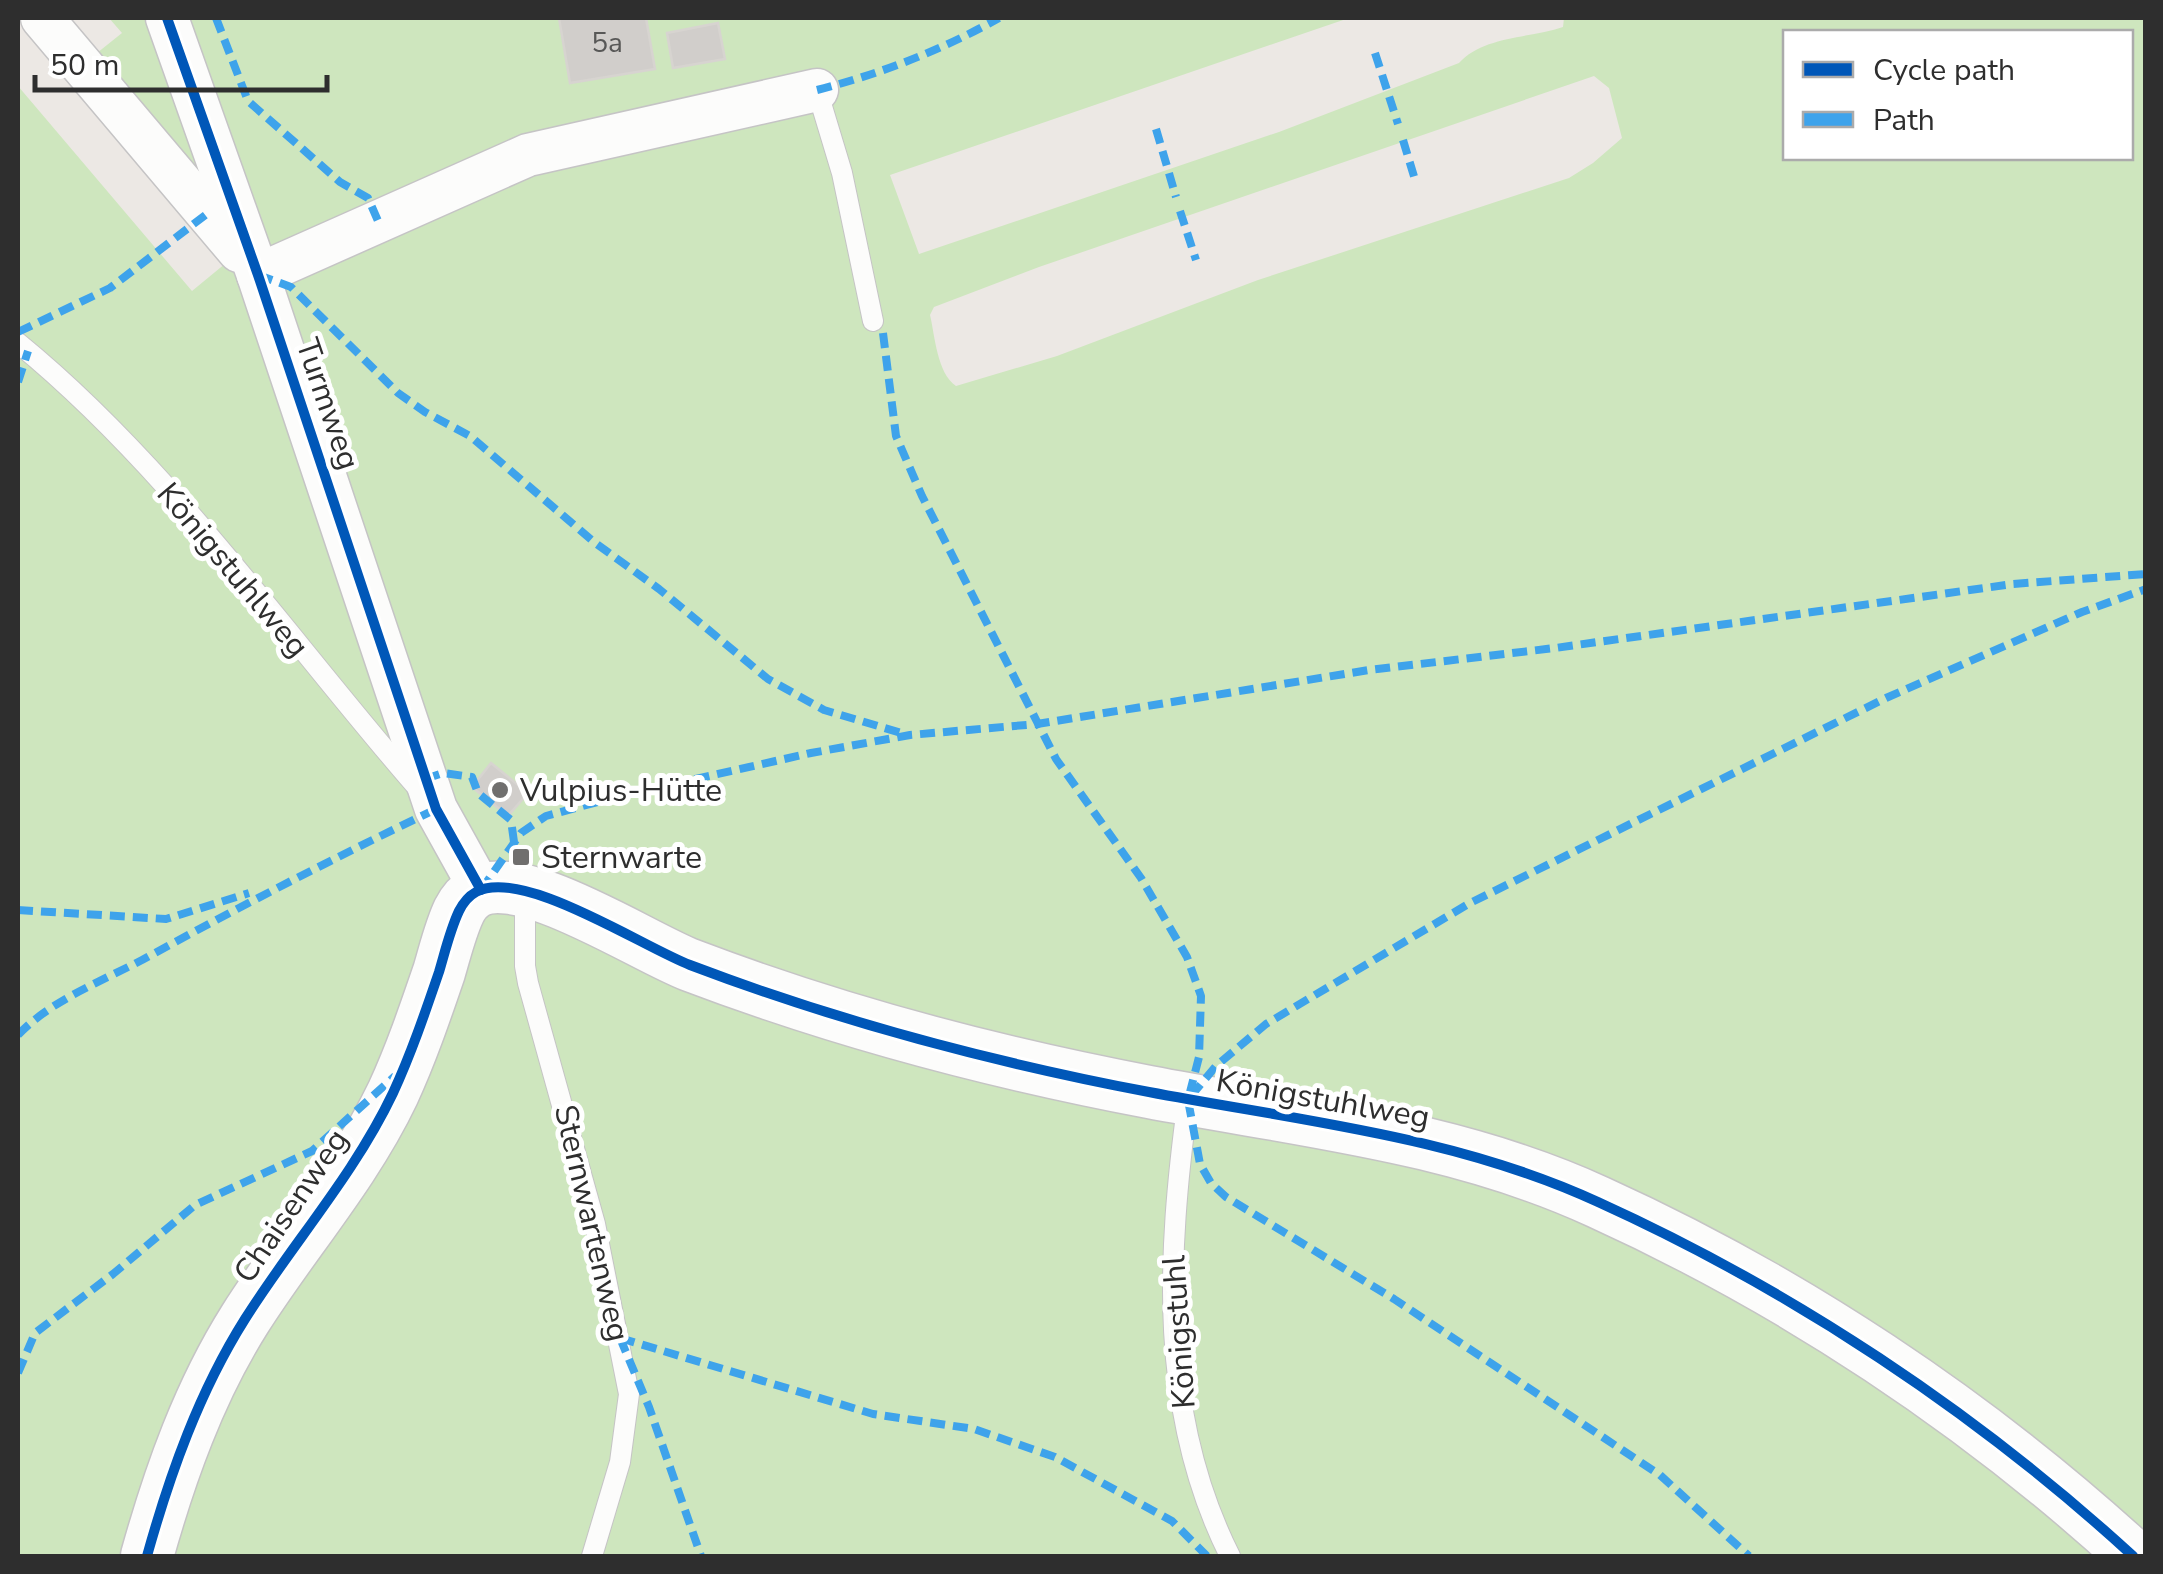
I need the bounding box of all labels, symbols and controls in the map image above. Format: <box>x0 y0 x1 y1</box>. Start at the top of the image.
house number: 5a <box>591 24 623 62</box>
scale bar <box>35 30 328 92</box>
legend <box>1783 30 2133 160</box>
text: 50 m <box>50 45 119 86</box>
text: Cycle path <box>1873 50 2015 91</box>
text: Path <box>1873 100 1935 141</box>
street label: Turmweg <box>286 333 370 475</box>
street label: Königstuhlweg <box>147 473 319 667</box>
place label: Vulpius-Hütte <box>519 769 722 812</box>
marker: Vulpius-Hütte <box>489 779 511 801</box>
place label: Sternwarte <box>541 836 702 879</box>
marker: Sternwarte <box>510 846 532 868</box>
street label: Königstuhlweg <box>1213 1059 1433 1139</box>
street label: Sternwartenweg <box>544 1100 640 1346</box>
street label: Chaisenweg <box>224 1121 358 1291</box>
street label: Königstuhl <box>1152 1253 1206 1410</box>

